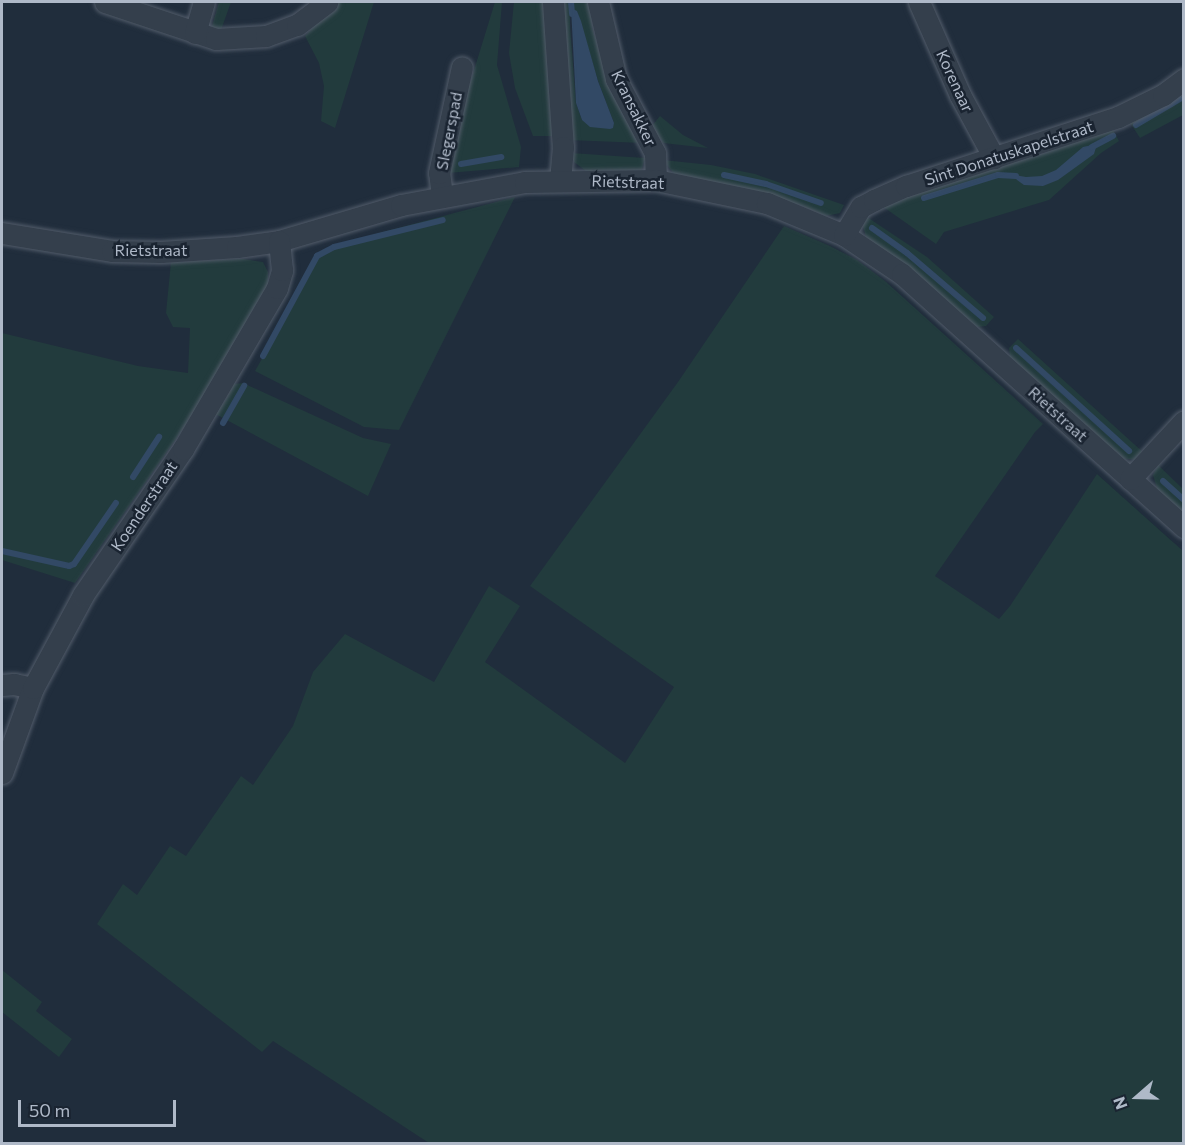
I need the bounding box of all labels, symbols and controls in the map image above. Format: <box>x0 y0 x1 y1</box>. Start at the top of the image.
street label: Korenaar <box>932 47 978 115</box>
street label: Kransakker <box>607 67 661 149</box>
street label: Slegerspad <box>432 90 466 172</box>
street label: Sint Donatuskapelstraat <box>922 117 1096 189</box>
street label: Rietstraat <box>591 171 665 193</box>
street label: Rietstraat <box>114 240 188 260</box>
street label: Rietstraat <box>1024 382 1092 446</box>
street label: Koenderstraat <box>107 457 181 555</box>
north arrow <box>1107 1067 1167 1127</box>
scale bar <box>21 1088 178 1126</box>
text: N <box>1109 1094 1131 1112</box>
text: 50 m <box>29 1099 70 1121</box>

